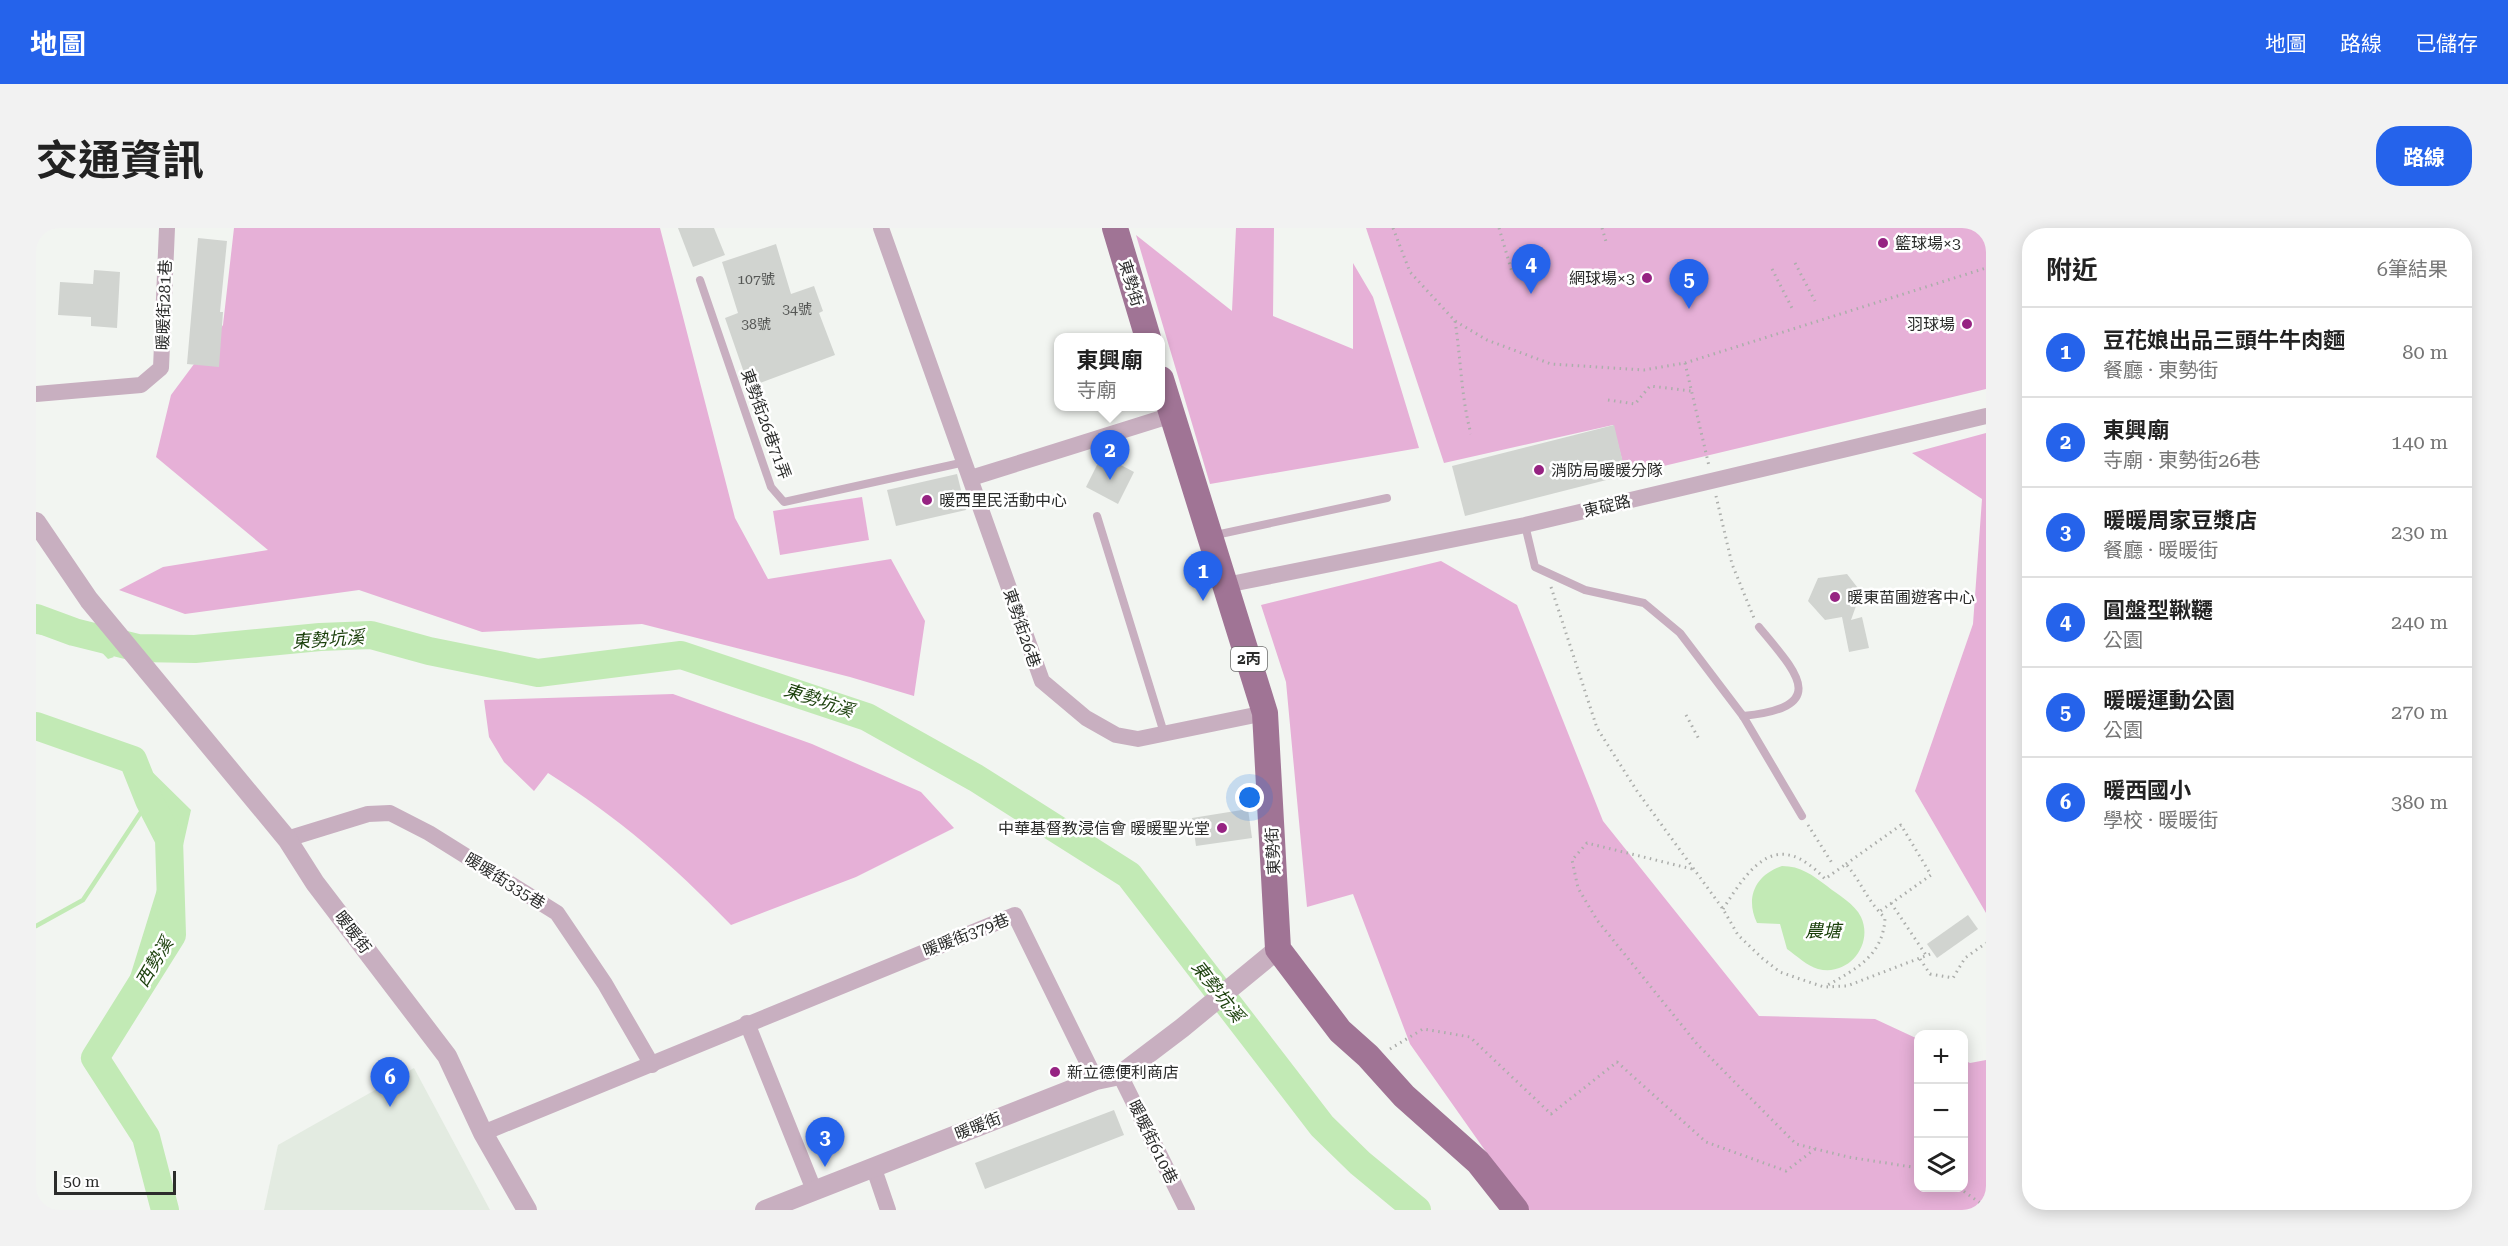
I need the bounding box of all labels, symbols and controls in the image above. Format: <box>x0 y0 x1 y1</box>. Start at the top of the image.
text: 地圖 <box>30 28 86 61</box>
text: 地圖 <box>2265 32 2307 56</box>
text: 路線 <box>2340 32 2382 56</box>
text: 已儲存 <box>2415 32 2478 56</box>
button: 路線 <box>2376 126 2472 186</box>
text: 交通資訊 <box>36 136 204 185</box>
place label: 籃球場×3 <box>1895 234 1961 253</box>
marker: 籃球場×3 <box>1876 236 1890 250</box>
pin: 4 <box>1512 244 1550 294</box>
text: 附近 <box>2046 255 2098 285</box>
street label: 東勢街 <box>1115 257 1147 309</box>
text: 6筆結果 <box>2377 257 2448 281</box>
street label: 暖暖街281巷 <box>153 259 175 351</box>
pin: 5 <box>1670 260 1708 309</box>
place label: 網球場×3 <box>1569 269 1635 288</box>
house number: 107號 <box>737 271 775 287</box>
marker: 網球場×3 <box>1640 271 1654 285</box>
house number: 34號 <box>782 301 812 317</box>
place label: 羽球場 <box>1907 315 1955 334</box>
house number: 38號 <box>741 316 771 332</box>
marker: 羽球場 <box>1960 317 1974 331</box>
text: 豆花娘出品三頭牛牛肉麵 <box>2103 328 2345 353</box>
popup <box>1054 333 1165 411</box>
text: 1 <box>2060 340 2071 364</box>
text: 80 m <box>2402 340 2448 364</box>
text: 東興廟 <box>1076 348 1143 373</box>
text: 餐廳 · 東勢街 <box>2103 358 2218 382</box>
street label: 東勢街26巷71弄 <box>737 366 795 482</box>
text: 寺廟 <box>1076 378 1116 402</box>
text: 東興廟 <box>2103 418 2169 443</box>
pin: 2 <box>1090 430 1130 480</box>
text: 2 <box>2060 430 2071 454</box>
text: 140 m <box>2391 430 2448 454</box>
text: 寺廟 · 東勢街26巷 <box>2103 448 2261 472</box>
place label: 消防局暖暖分隊 <box>1551 461 1663 480</box>
marker: 消防局暖暖分隊 <box>1532 463 1546 477</box>
place label: 暖西里民活動中心 <box>939 491 1067 510</box>
street label: 東碇路 <box>1581 491 1633 521</box>
marker: 暖西里民活動中心 <box>920 493 934 507</box>
text: 暖暖周家豆漿店 <box>2103 508 2257 533</box>
text: 3 <box>2060 520 2071 544</box>
text: 230 m <box>2391 520 2448 544</box>
text: 餐廳 · 暖暖街 <box>2103 538 2218 562</box>
pin: 1 <box>1184 552 1222 601</box>
street label: 東勢街26巷 <box>1000 586 1044 670</box>
place label: 暖東苗圃遊客中心 <box>1847 588 1975 607</box>
marker: 暖東苗圃遊客中心 <box>1828 590 1842 604</box>
text: 圓盤型鞦韆 <box>2103 598 2213 623</box>
text: 4 <box>2060 610 2071 634</box>
text: 240 m <box>2391 610 2448 634</box>
water label: 東勢坑溪 <box>291 626 368 652</box>
text: 公園 <box>2103 628 2143 652</box>
road number: 2丙 <box>1231 647 1267 671</box>
water label: 東勢坑溪 <box>782 679 859 722</box>
text: 暖暖運動公園 <box>2103 688 2235 713</box>
text: 5 <box>2060 700 2071 724</box>
text: 270 m <box>2391 700 2448 724</box>
text: 公園 <box>2103 718 2143 742</box>
text: 暖西國小 <box>2103 778 2191 803</box>
your location <box>1235 783 1264 812</box>
text: 6 <box>2060 790 2071 814</box>
text: 380 m <box>2391 790 2448 814</box>
text: 學校 · 暖暖街 <box>2103 808 2218 832</box>
place label: 中華基督教浸信會 暖暖聖光堂 <box>998 819 1210 838</box>
marker: 中華基督教浸信會 暖暖聖光堂 <box>1215 821 1229 835</box>
street label: 東勢街 <box>1262 827 1284 875</box>
street label: 暖暖街335巷 <box>461 849 549 913</box>
street label: 暖暖街 <box>331 907 375 957</box>
street label: 暖暖街379巷 <box>920 910 1012 960</box>
water label: 農塘 <box>1805 920 1844 941</box>
water label: 西勢溪 <box>131 931 178 991</box>
water label: 東勢坑溪 <box>1188 956 1250 1028</box>
map controls <box>1914 1030 1968 1192</box>
button: + <box>1914 1030 1968 1084</box>
pin: 6 <box>370 1058 410 1107</box>
place label: 新立德便利商店 <box>1067 1063 1179 1082</box>
marker: 新立德便利商店 <box>1048 1065 1062 1079</box>
button: − <box>1914 1084 1968 1138</box>
street label: 暖暖街610巷 <box>1125 1097 1181 1187</box>
street label: 暖暖街 <box>952 1109 1004 1143</box>
pin: 3 <box>806 1118 844 1167</box>
button: layers <box>1914 1138 1968 1192</box>
scale bar <box>54 1168 176 1196</box>
text: 50 m <box>63 1172 100 1191</box>

